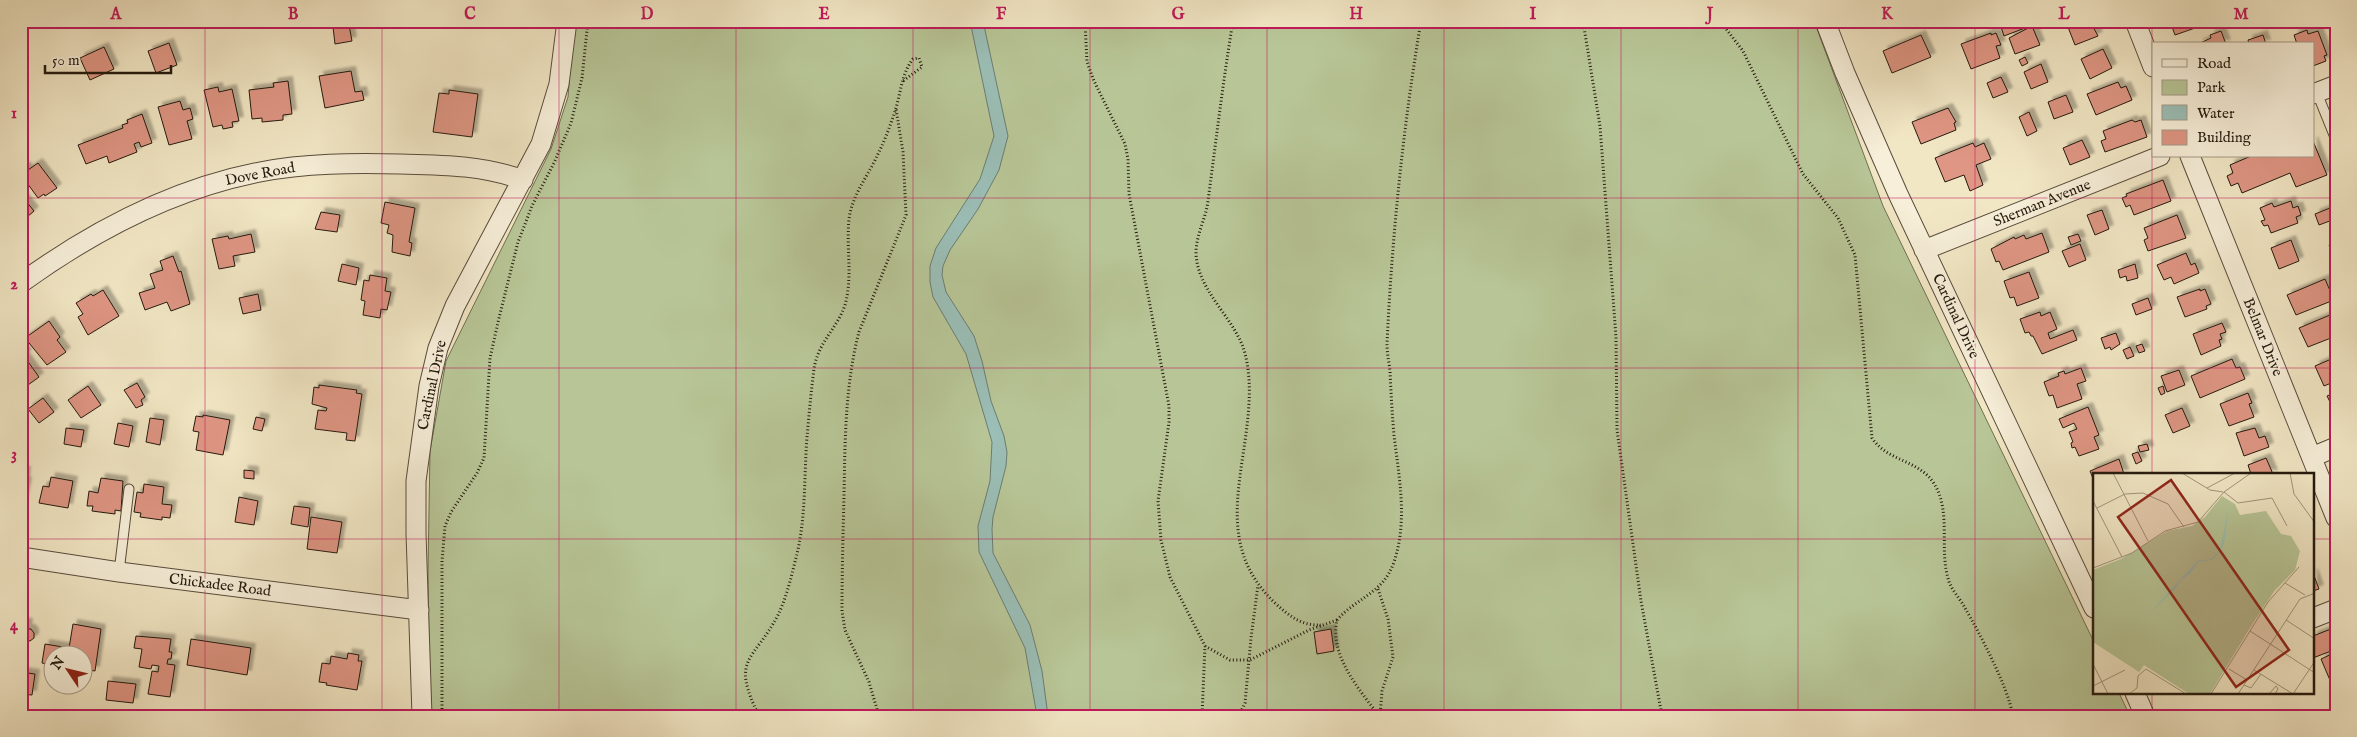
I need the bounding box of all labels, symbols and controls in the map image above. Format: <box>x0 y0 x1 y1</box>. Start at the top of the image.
text: A <box>110 5 123 25</box>
text: B <box>288 5 299 25</box>
text: C <box>464 5 476 25</box>
text: D <box>641 5 654 25</box>
text: E <box>818 5 830 25</box>
text: F <box>996 5 1007 25</box>
text: G <box>1172 5 1185 25</box>
text: H <box>1349 5 1363 25</box>
text: I <box>1530 5 1537 25</box>
text: J <box>1705 5 1714 25</box>
text: K <box>1881 5 1894 25</box>
text: L <box>2058 5 2070 25</box>
text: M <box>2233 5 2249 25</box>
scale bar <box>45 42 171 74</box>
legend <box>2152 42 2314 158</box>
text: 50 m <box>52 51 80 70</box>
text: Road <box>2197 54 2232 73</box>
text: Park <box>2197 78 2227 97</box>
text: 1 <box>11 104 17 124</box>
text: Water <box>2197 104 2235 123</box>
text: Building <box>2197 128 2252 147</box>
street label: Dove Road <box>224 158 297 190</box>
street label: Sherman Avenue <box>1991 175 2093 231</box>
street label: Cardinal Drive <box>1928 271 1984 362</box>
text: 2 <box>10 275 18 295</box>
street label: Belmar Drive <box>2239 295 2287 379</box>
street label: Cardinal Drive <box>413 338 451 432</box>
text: 3 <box>11 445 17 465</box>
inset map <box>2093 473 2314 694</box>
street label: Chickadee Road <box>168 569 273 601</box>
text: 4 <box>10 616 19 636</box>
north arrow <box>42 644 92 694</box>
text: N <box>47 653 69 674</box>

